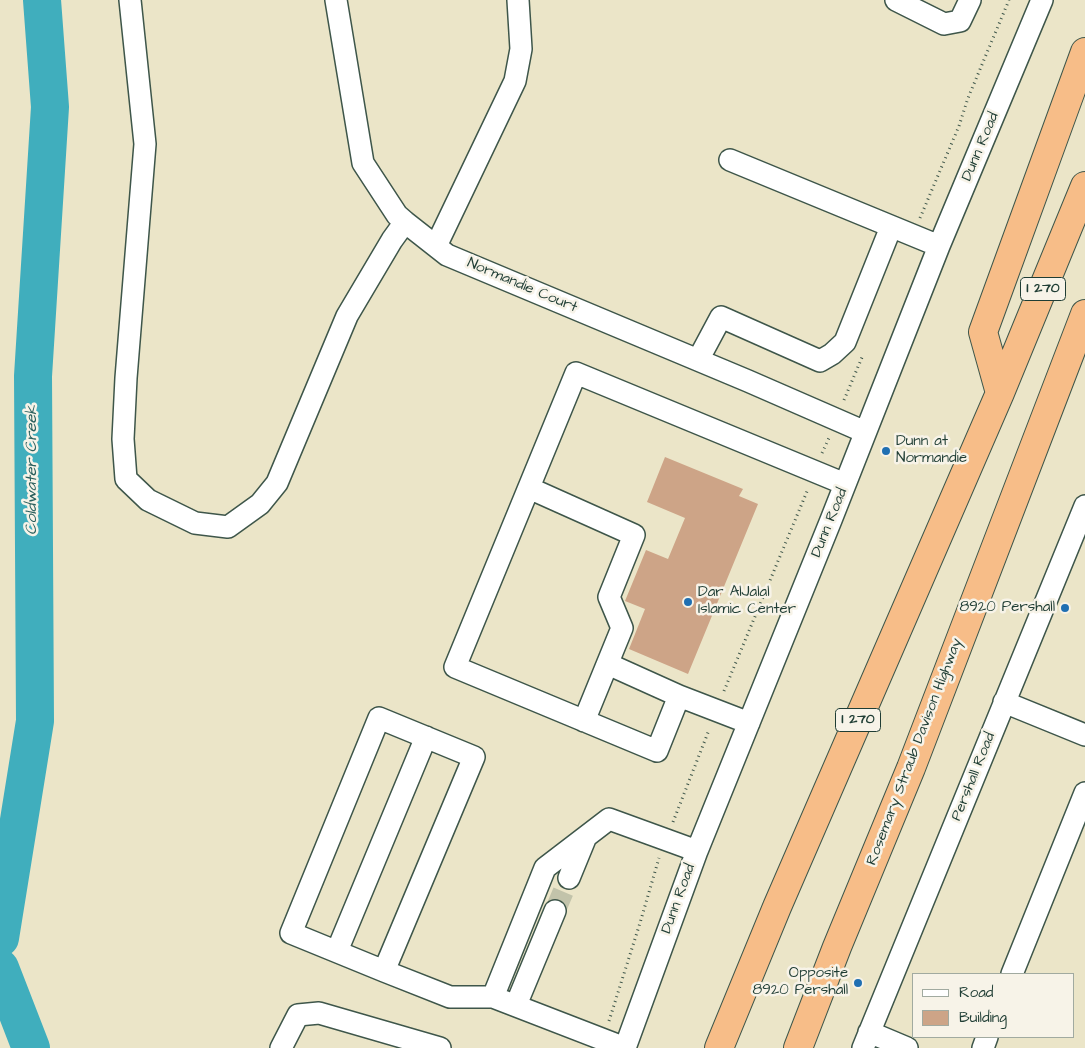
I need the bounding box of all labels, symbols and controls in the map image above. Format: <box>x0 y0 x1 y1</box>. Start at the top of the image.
street label: Dunn Road <box>958 110 1004 184</box>
street label: Normandie Court <box>464 255 580 317</box>
road number: I 270 <box>1020 278 1066 300</box>
water label: Coldwater Creek <box>23 405 43 535</box>
place label: Dunn at Normandie <box>896 433 967 468</box>
marker: Dunn at Normandie <box>880 445 892 457</box>
street label: Dunn Road <box>808 486 852 560</box>
place label: Dar AlJalal Islamic Center <box>698 584 796 619</box>
marker: Dar AlJalal Islamic Center <box>682 596 694 608</box>
place label: 8920 Pershall <box>959 599 1055 617</box>
marker: 8920 Pershall <box>1059 602 1071 614</box>
street label: Rosemary Straub Davison Highway <box>863 636 967 868</box>
road number: I 270 <box>836 708 880 732</box>
street label: Pershall Road <box>948 730 1000 824</box>
street label: Dunn Road <box>658 862 700 936</box>
place label: Opposite 8920 Pershall <box>752 965 848 1000</box>
legend <box>912 973 1075 1038</box>
marker: Opposite 8920 Pershall <box>852 977 864 989</box>
text: Road <box>959 982 993 1003</box>
text: Building <box>959 1007 1007 1028</box>

